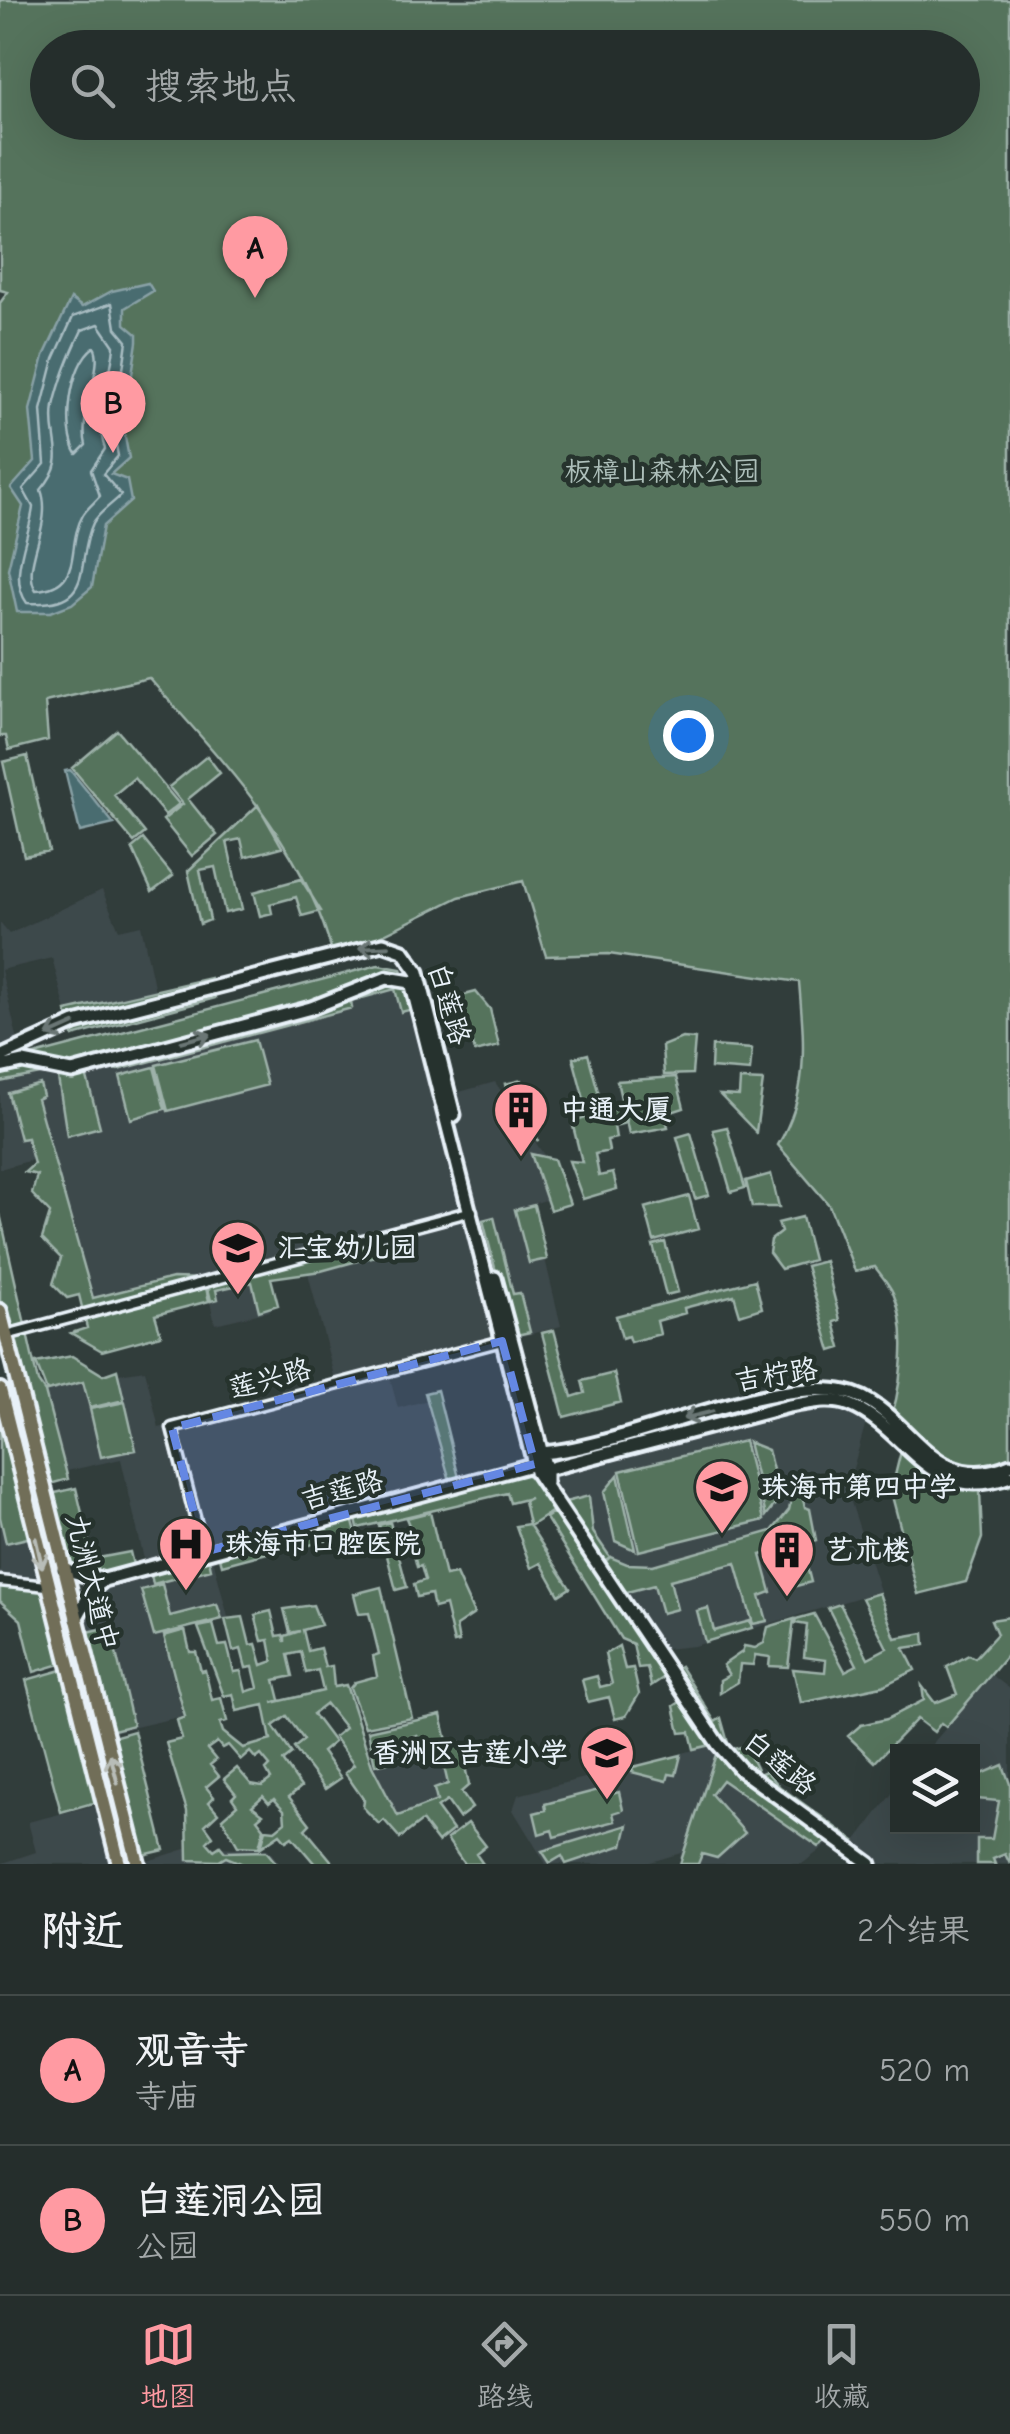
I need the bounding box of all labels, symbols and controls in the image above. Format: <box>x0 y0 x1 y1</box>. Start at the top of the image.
search box <box>30 30 980 140</box>
icon: search <box>65 58 120 113</box>
text: 搜索地点 <box>145 65 297 109</box>
pin: A <box>222 216 288 298</box>
pin: B <box>80 370 146 453</box>
park label: 板樟山森林公园 <box>564 456 760 488</box>
your location <box>663 710 714 761</box>
one-way arrow <box>358 938 391 957</box>
street label: 白莲路 <box>421 959 477 1049</box>
one-way arrow <box>46 1022 76 1040</box>
one-way arrow <box>180 1028 211 1047</box>
building icon: 中通大厦 <box>491 1080 551 1159</box>
place label: 中通大厦 <box>560 1094 672 1126</box>
school or university icon: 汇宝幼儿园 <box>208 1218 268 1297</box>
place label: 汇宝幼儿园 <box>277 1232 417 1264</box>
street label: 莲兴路 <box>225 1353 315 1405</box>
street label: 吉柠路 <box>732 1353 820 1397</box>
one-way arrow <box>683 1407 714 1426</box>
school or university icon: 珠海市第四中学 <box>692 1457 752 1536</box>
street label: 吉莲路 <box>297 1464 387 1516</box>
place label: 珠海市第四中学 <box>761 1471 957 1503</box>
street label: 九洲大道中 <box>60 1510 124 1654</box>
hospital icon: 珠海市口腔医院 <box>156 1514 216 1593</box>
building icon: 艺术楼 <box>757 1520 817 1599</box>
place label: 珠海市口腔医院 <box>225 1528 421 1560</box>
place label: 艺术楼 <box>826 1534 910 1566</box>
one-way arrow <box>31 1536 49 1568</box>
school or university icon: 香洲区吉莲小学 <box>577 1723 637 1802</box>
street label: 白莲路 <box>737 1724 823 1802</box>
place label: 香洲区吉莲小学 <box>372 1737 568 1769</box>
map controls <box>890 1744 980 1834</box>
button: layers <box>890 1744 980 1834</box>
one-way arrow <box>104 1754 122 1786</box>
text: 附近 <box>40 1907 124 1956</box>
text: 2个结果 <box>857 1912 970 1949</box>
text: 观音寺 <box>135 2029 249 2073</box>
text: A <box>64 2052 81 2089</box>
text: 520 m <box>879 2052 970 2089</box>
text: 寺庙 <box>135 2078 199 2115</box>
text: 白莲洞公园 <box>135 2179 325 2223</box>
text: B <box>63 2202 82 2239</box>
text: 550 m <box>879 2202 970 2239</box>
text: 公园 <box>135 2228 199 2265</box>
tab: 地图 <box>140 2317 196 2414</box>
tab: 路线 <box>477 2317 533 2414</box>
tab: 收藏 <box>814 2317 870 2414</box>

